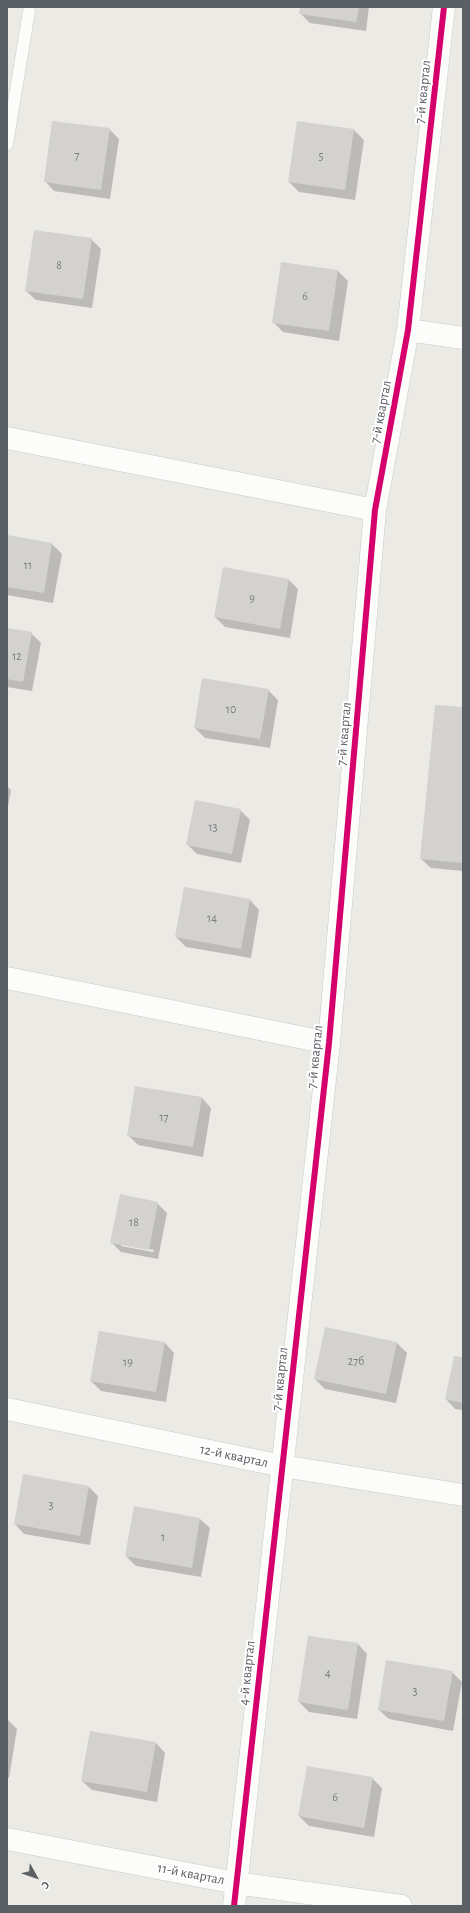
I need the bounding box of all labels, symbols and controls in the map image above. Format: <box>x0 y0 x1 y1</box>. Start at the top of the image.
street label: 7-й квартал <box>411 59 435 125</box>
house number: 7 <box>74 148 80 162</box>
house number: 5 <box>318 149 324 163</box>
house number: 8 <box>56 258 62 272</box>
house number: 6 <box>302 289 308 303</box>
street label: 7-й квартал <box>367 379 395 445</box>
house number: 11 <box>24 558 32 572</box>
house number: 9 <box>249 591 255 605</box>
house number: 12 <box>12 649 22 663</box>
street label: 7-й квартал <box>333 701 355 767</box>
house number: 10 <box>226 702 236 716</box>
house number: 13 <box>208 820 218 834</box>
house number: 14 <box>207 911 217 925</box>
street label: 7-й квартал <box>303 1024 327 1090</box>
house number: 17 <box>159 1110 169 1124</box>
house number: 18 <box>129 1215 139 1229</box>
street label: 7-й квартал <box>268 1346 292 1412</box>
house number: 27б <box>348 1354 364 1368</box>
house number: 19 <box>123 1355 133 1369</box>
street label: 12-й квартал <box>198 1441 270 1471</box>
house number: 3 <box>49 1498 53 1512</box>
house number: 1 <box>161 1530 165 1544</box>
street label: 4-й квартал <box>235 1640 259 1706</box>
house number: 4 <box>325 1666 331 1680</box>
house number: 3 <box>413 1684 417 1698</box>
house number: 6 <box>332 1790 338 1804</box>
north arrow <box>16 1857 56 1897</box>
street label: 11-й квартал <box>156 1859 226 1889</box>
text: С <box>39 1879 52 1891</box>

